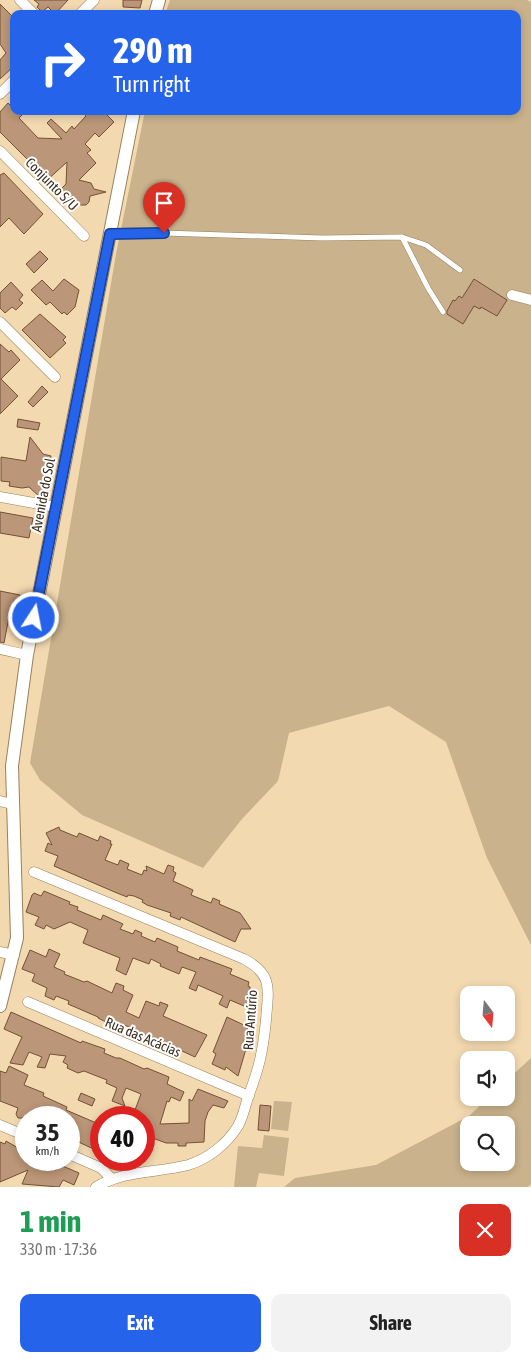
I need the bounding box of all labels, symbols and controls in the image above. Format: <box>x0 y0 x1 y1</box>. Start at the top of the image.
icon: right <box>30 30 95 95</box>
text: 290 m <box>113 30 192 70</box>
text: Turn right <box>113 71 190 97</box>
street label: Conjunto S/U <box>22 154 82 214</box>
pin <box>143 182 185 233</box>
icon: arrive <box>150 189 178 217</box>
street label: Avenida do Sol <box>28 456 58 533</box>
position arrow <box>7 591 59 643</box>
north arrow <box>460 986 515 1041</box>
map controls <box>460 986 515 1171</box>
street label: Rua Antúrio <box>240 989 260 1051</box>
street label: Rua das Acácias <box>103 1014 183 1060</box>
button: sound <box>460 1051 515 1106</box>
speed limit sign: 40 <box>90 1106 155 1171</box>
button: search <box>460 1116 515 1171</box>
text: 35 <box>36 1118 59 1146</box>
text: km/h <box>36 1144 59 1158</box>
text: 1 min <box>20 1204 81 1238</box>
button: close <box>459 1204 511 1256</box>
text: 330 m · 17:36 <box>20 1240 97 1258</box>
button: Exit <box>20 1294 261 1352</box>
button: Share <box>271 1294 511 1352</box>

